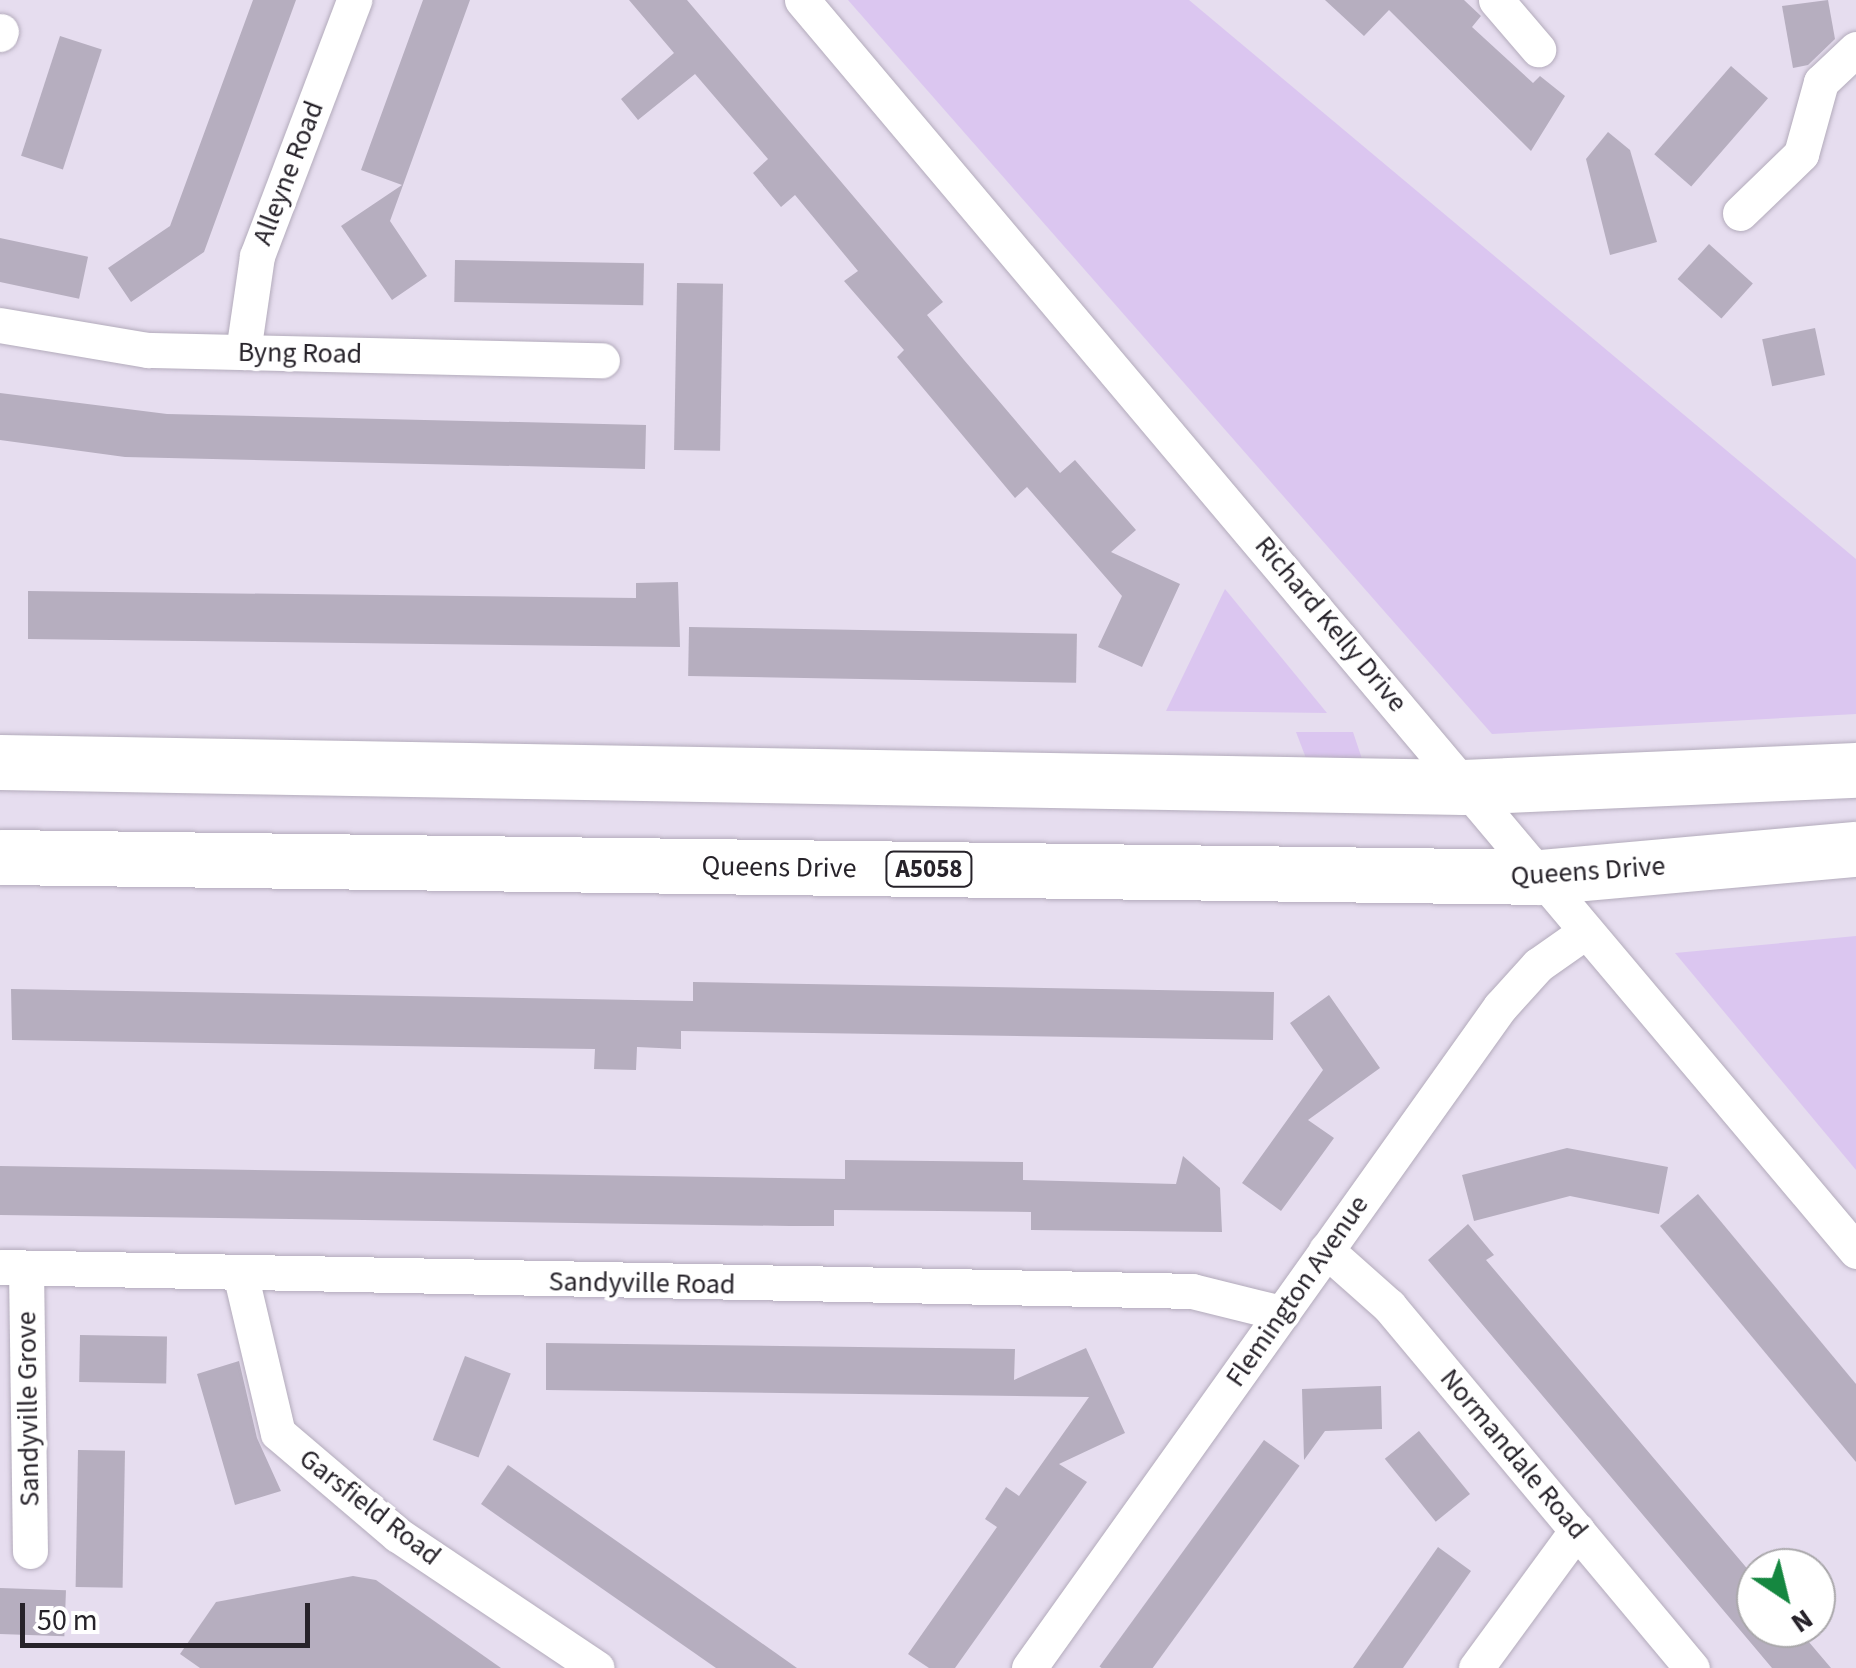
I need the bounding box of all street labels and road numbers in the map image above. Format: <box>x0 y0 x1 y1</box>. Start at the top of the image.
street label: Alleyne Road <box>245 96 331 250</box>
street label: Byng Road <box>238 335 362 371</box>
street label: Richard Kelly Drive <box>1248 529 1414 719</box>
street label: Queens Drive <box>701 849 857 885</box>
road number: A5058 <box>884 849 974 889</box>
street label: Queens Drive <box>1510 849 1666 893</box>
street label: Flemington Avenue <box>1218 1189 1376 1393</box>
street label: Sandyville Road <box>548 1265 736 1301</box>
street label: Sandyville Grove <box>9 1311 47 1507</box>
street label: Normandale Road <box>1433 1362 1595 1546</box>
street label: Garsfield Road <box>293 1441 447 1573</box>

